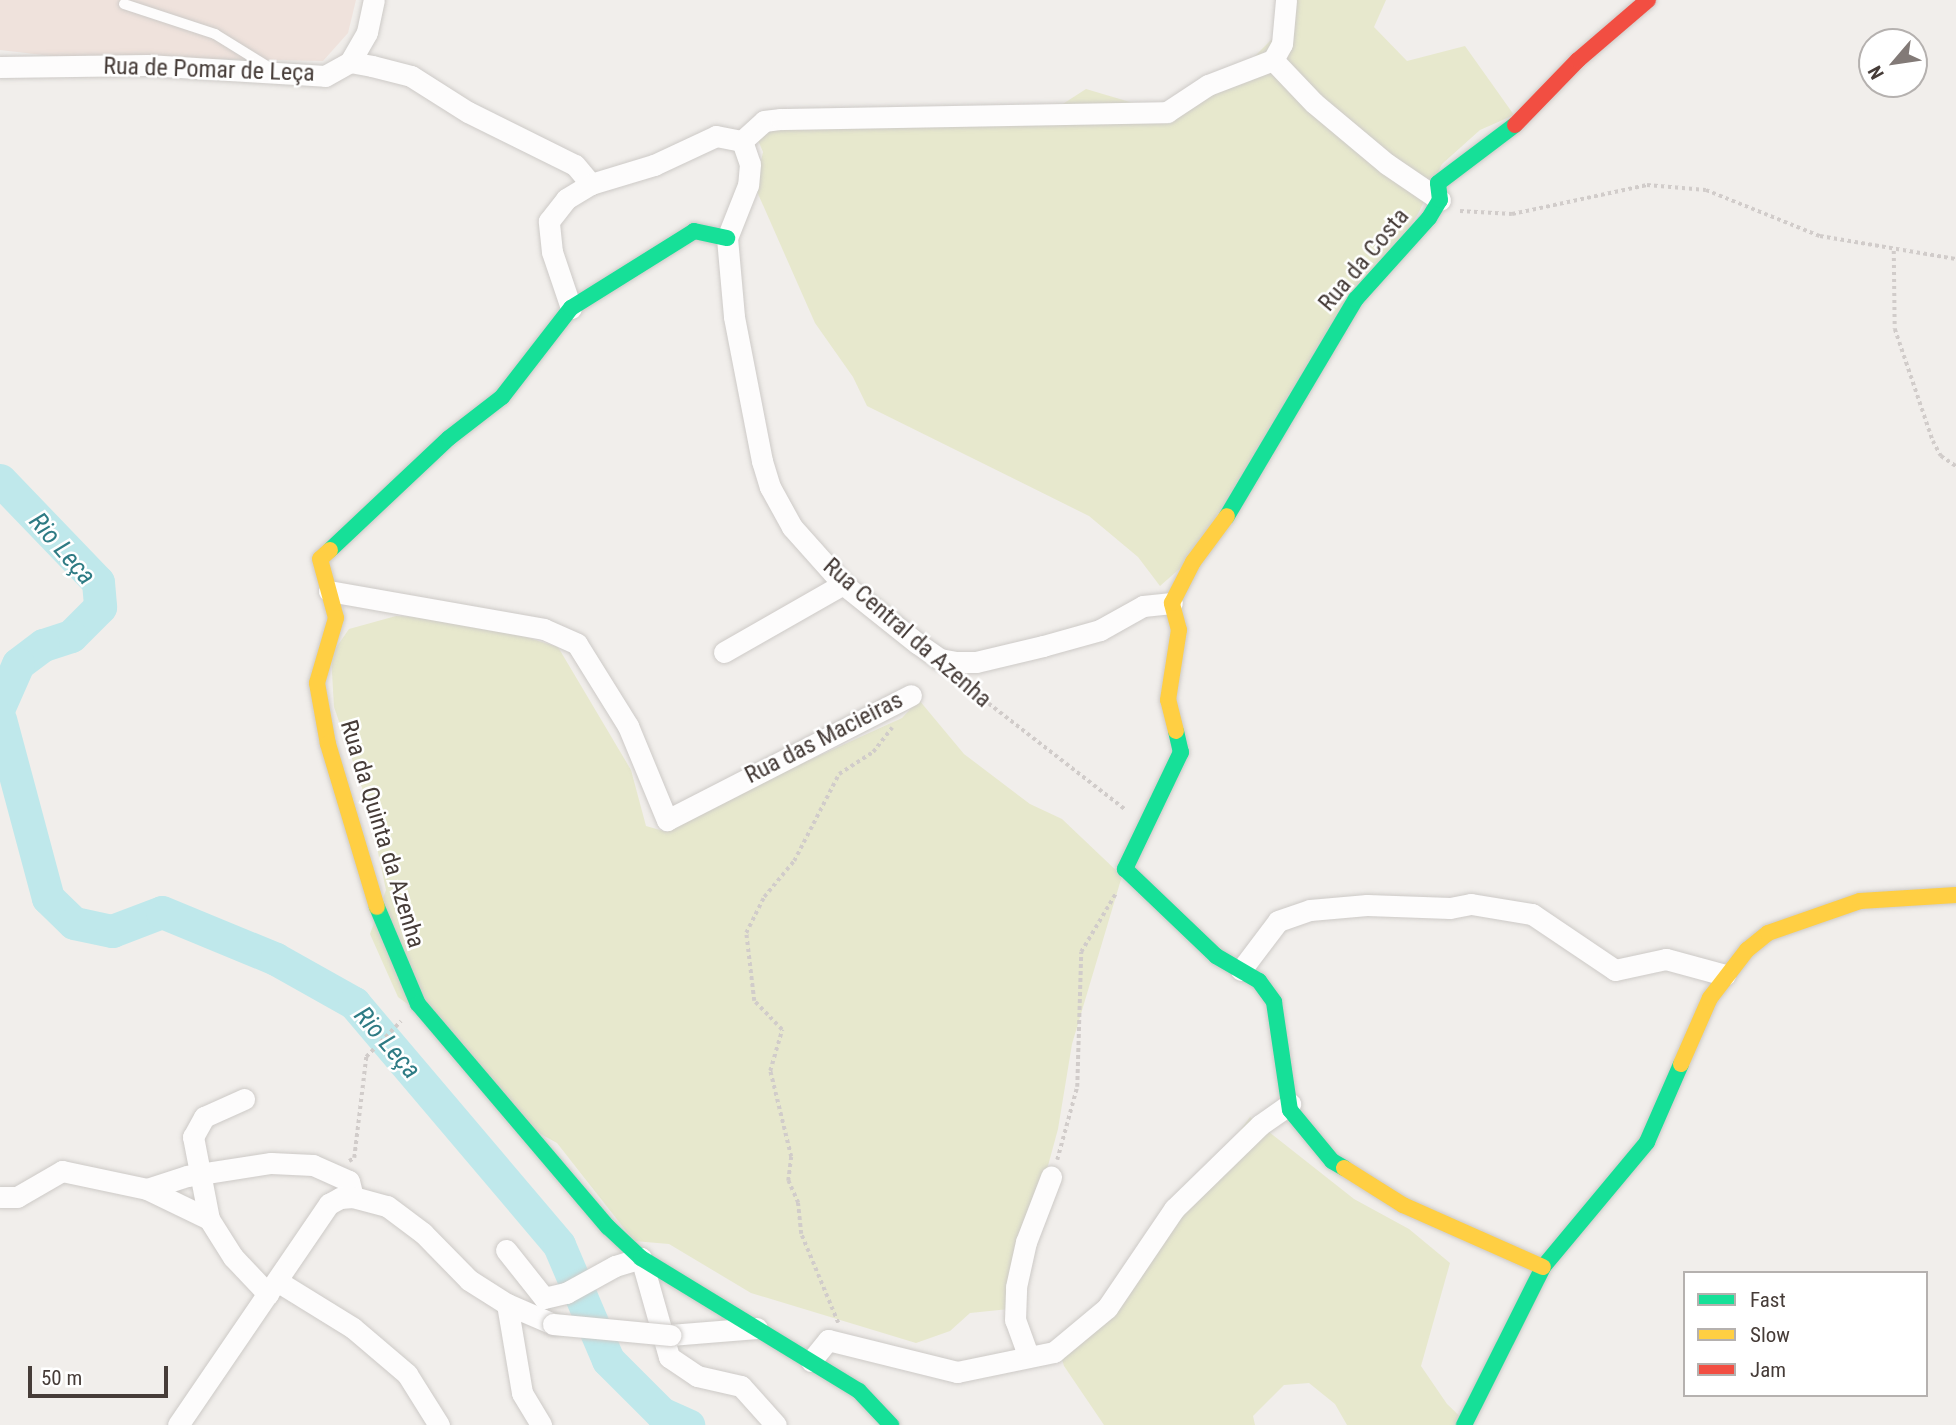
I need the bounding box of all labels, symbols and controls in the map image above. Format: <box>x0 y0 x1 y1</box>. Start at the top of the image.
north arrow <box>1858 28 1928 98</box>
street label: Rua de Pomar de Leça <box>103 52 315 88</box>
text: N <box>1863 62 1889 83</box>
street label: Rua da Costa <box>1313 203 1415 317</box>
water label: Rio Leça <box>22 507 102 591</box>
street label: Rua Central da Azenha <box>817 552 997 714</box>
street label: Rua das Macieiras <box>740 686 908 790</box>
street label: Rua da Quinta da Azenha <box>334 717 430 951</box>
water label: Rio Leça <box>347 1001 427 1085</box>
legend <box>1683 1271 1928 1397</box>
text: Fast <box>1750 1288 1786 1312</box>
text: Slow <box>1750 1323 1790 1347</box>
scale bar <box>32 1352 172 1396</box>
text: Jam <box>1750 1358 1786 1382</box>
text: 50 m <box>41 1366 82 1390</box>

